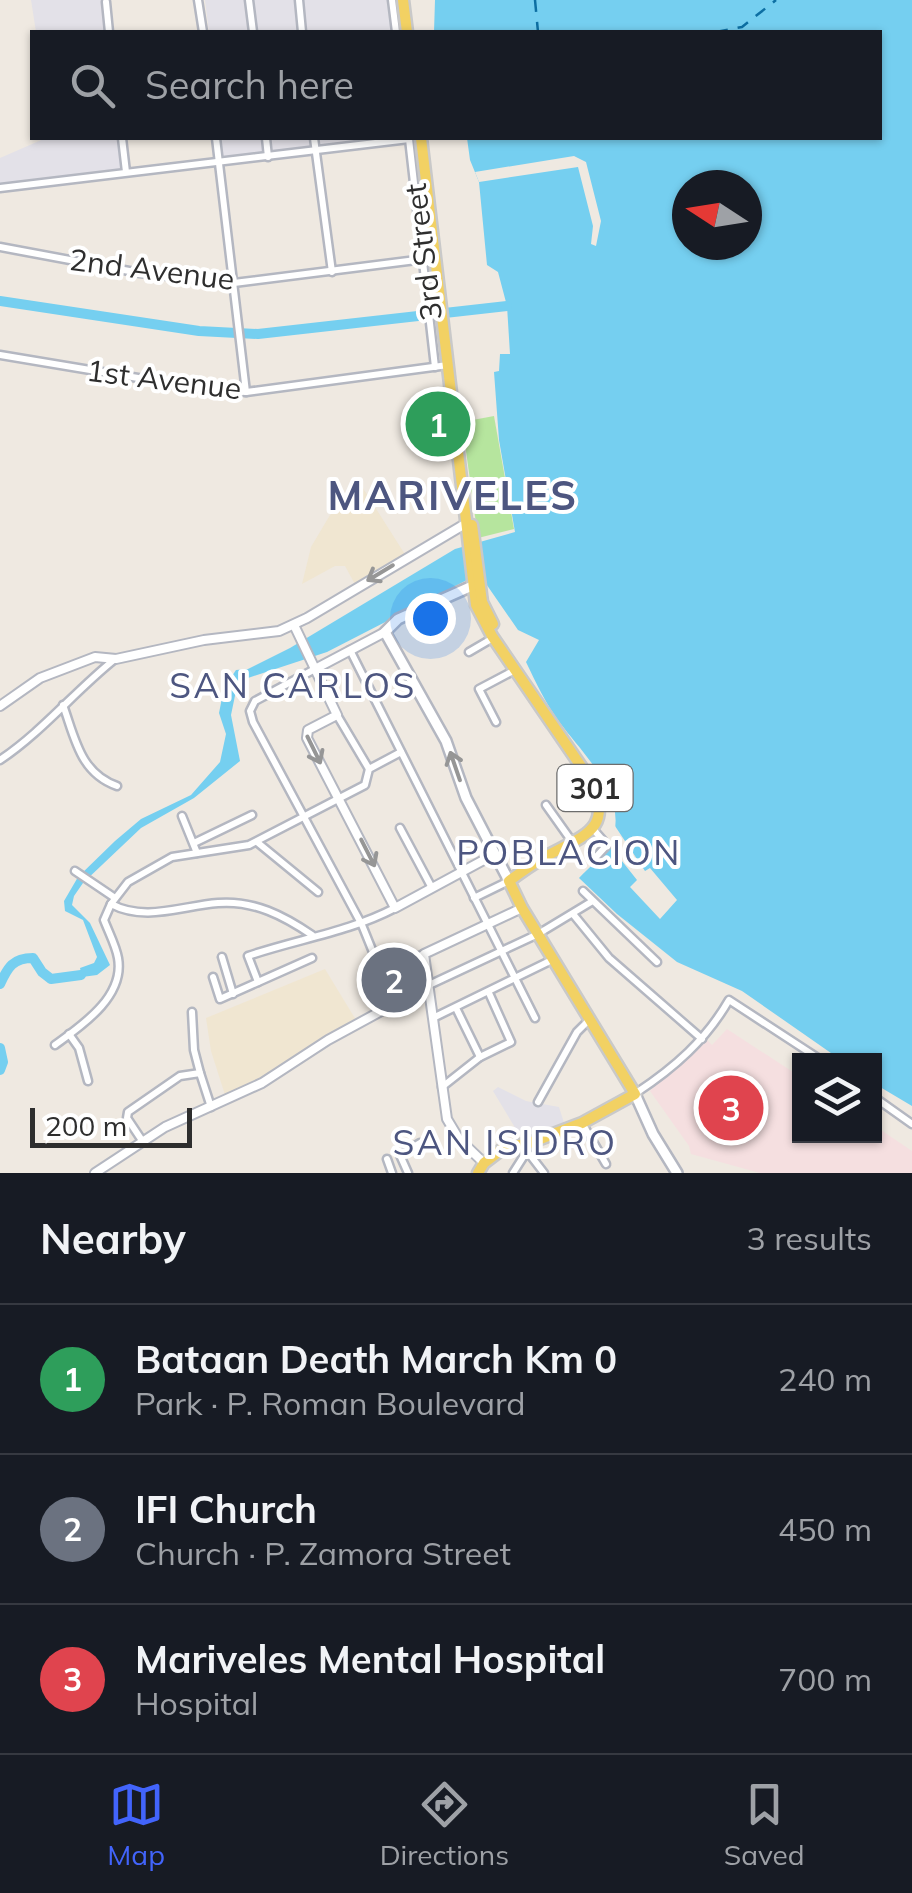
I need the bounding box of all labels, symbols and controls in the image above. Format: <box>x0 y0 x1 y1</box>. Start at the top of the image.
search box <box>30 30 882 140</box>
icon: search <box>65 58 120 113</box>
text: Search here <box>145 61 354 109</box>
north arrow <box>672 170 762 260</box>
street label: 3rd Street <box>396 181 450 323</box>
street label: 2nd Avenue <box>67 240 237 298</box>
street label: 1st Avenue <box>84 351 244 407</box>
pin: 1 <box>406 386 470 462</box>
district label: MARIVELES <box>328 470 578 520</box>
one-way arrow <box>366 563 395 583</box>
your location <box>405 593 456 644</box>
district label: SAN CARLOS <box>169 663 417 707</box>
one-way arrow <box>305 735 324 765</box>
one-way arrow <box>444 751 462 782</box>
road number: 301 <box>558 765 632 811</box>
district label: POBLACION <box>456 830 682 874</box>
one-way arrow <box>359 838 378 868</box>
pin: 2 <box>362 942 426 1018</box>
map controls <box>792 1053 882 1143</box>
button: layers <box>792 1053 882 1143</box>
pin: 3 <box>698 1070 764 1146</box>
scale bar <box>30 1103 192 1148</box>
text: 200 m <box>45 1108 127 1143</box>
district label: SAN ISIDRO <box>393 1120 617 1164</box>
text: Nearby <box>40 1212 186 1265</box>
text: 3 results <box>747 1218 872 1258</box>
text: Bataan Death March Km 0 <box>135 1335 617 1383</box>
text: 1 <box>63 1359 82 1399</box>
text: 240 m <box>778 1359 872 1399</box>
text: Park · P. Roman Boulevard <box>135 1383 526 1423</box>
text: IFI Church <box>135 1485 317 1533</box>
text: 2 <box>63 1509 82 1549</box>
text: 450 m <box>778 1509 872 1549</box>
text: Church · P. Zamora Street <box>135 1533 511 1573</box>
text: Mariveles Mental Hospital <box>135 1635 605 1683</box>
text: 3 <box>63 1659 82 1699</box>
text: 700 m <box>778 1659 872 1699</box>
text: Hospital <box>135 1683 259 1723</box>
tab: Map <box>107 1777 165 1872</box>
tab: Directions <box>380 1777 509 1872</box>
tab: Saved <box>724 1777 805 1872</box>

